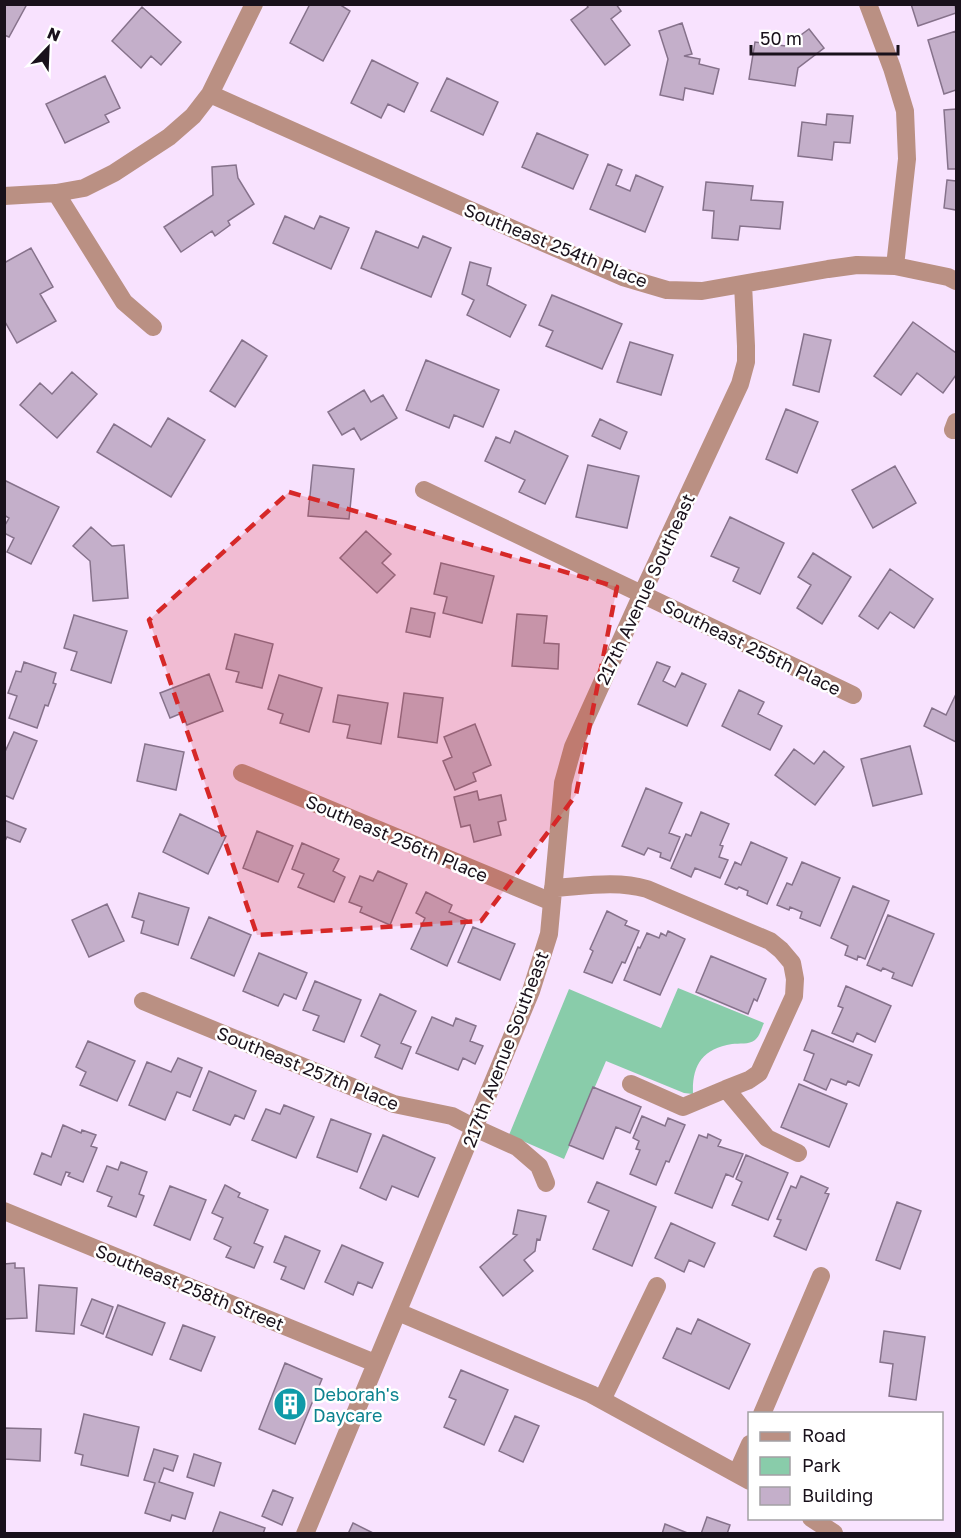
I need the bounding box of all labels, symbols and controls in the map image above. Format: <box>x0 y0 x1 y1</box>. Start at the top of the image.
north arrow <box>18 18 78 78</box>
scale bar <box>751 18 898 56</box>
text: N <box>44 23 63 46</box>
text: 50 m <box>760 27 802 49</box>
street label: Southeast 254th Place <box>461 198 651 292</box>
street label: 217th Avenue Southeast <box>591 490 699 688</box>
street label: Southeast 255th Place <box>659 594 845 700</box>
street label: Southeast 256th Place <box>303 790 491 886</box>
street label: 217th Avenue Southeast <box>457 948 553 1150</box>
street label: Southeast 257th Place <box>214 1021 402 1115</box>
street label: Southeast 258th Street <box>93 1239 287 1335</box>
place label: Deborah's Daycare <box>313 1383 399 1426</box>
building icon: Deborah's Daycare <box>272 1386 308 1422</box>
legend <box>748 1412 943 1520</box>
text: Road <box>802 1424 846 1446</box>
text: Park <box>802 1454 841 1476</box>
text: Building <box>802 1484 873 1506</box>

